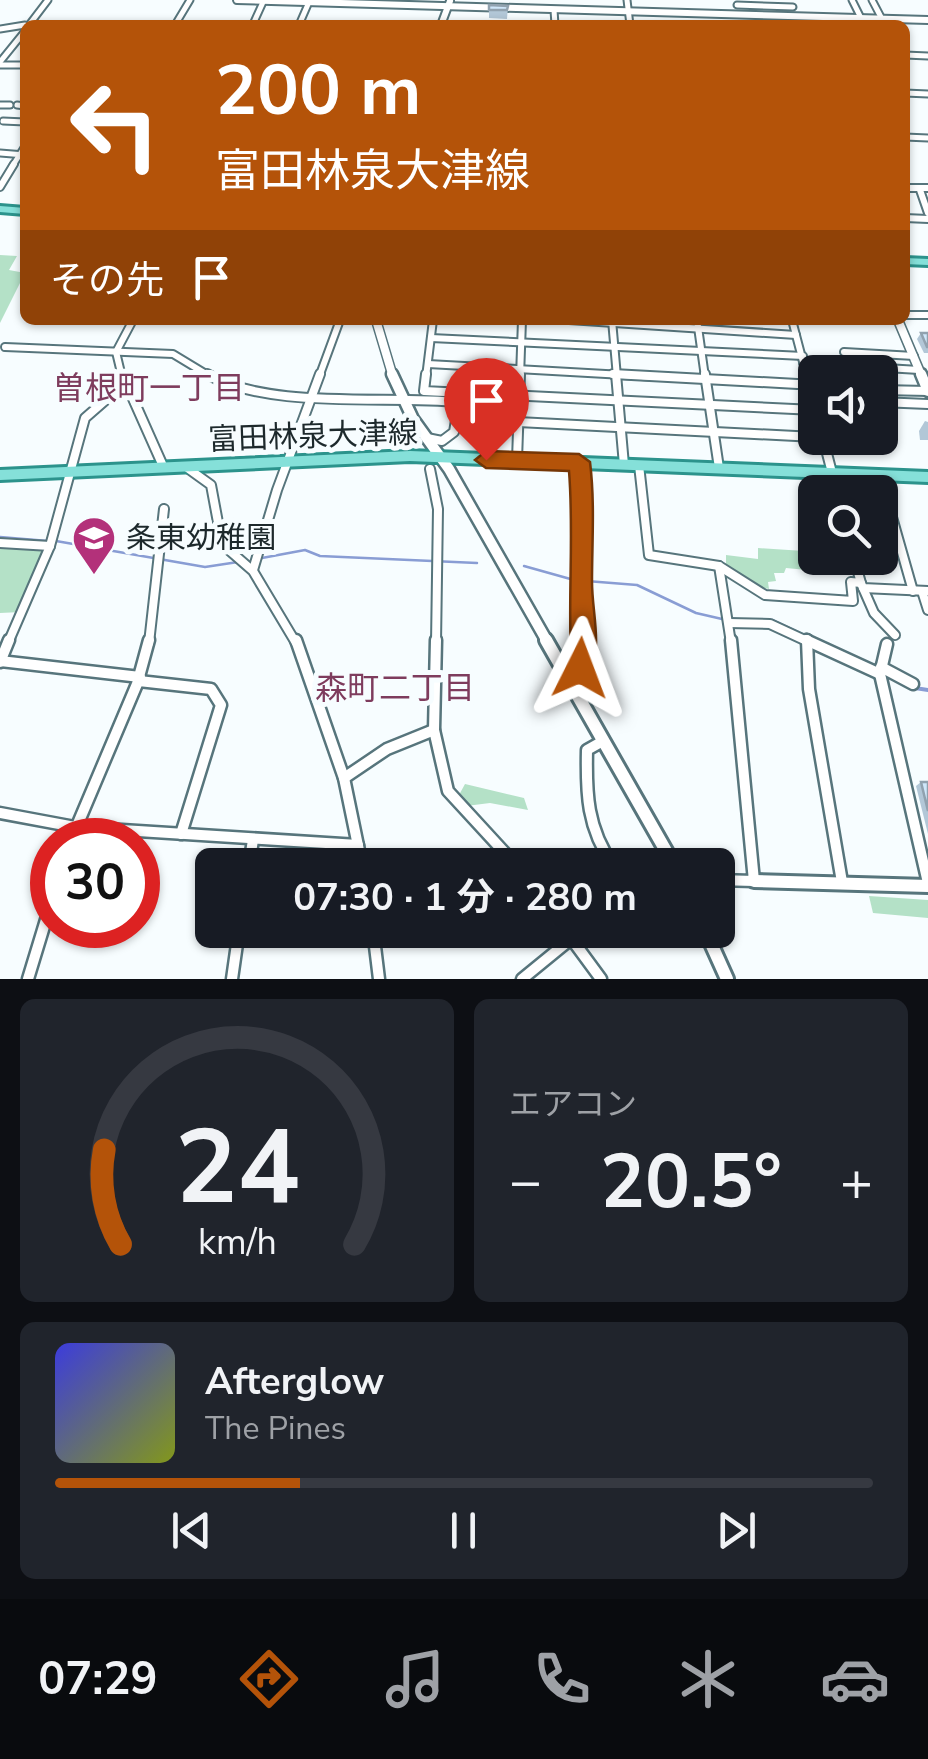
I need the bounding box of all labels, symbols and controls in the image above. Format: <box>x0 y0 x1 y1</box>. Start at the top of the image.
text: 200 m <box>215 43 421 139</box>
icon: left <box>50 60 180 190</box>
text: 富田林泉大津線 <box>215 141 530 202</box>
icon: arrive <box>184 250 239 305</box>
text: その先 <box>50 255 164 306</box>
map controls <box>798 355 898 575</box>
button: sound <box>798 355 898 455</box>
pin <box>444 358 529 461</box>
district label: 曽根町一丁目 <box>53 367 245 410</box>
icon: arrive <box>459 373 514 428</box>
street label: 富田林泉大津線 <box>207 412 419 461</box>
button: search <box>798 475 898 575</box>
school or university icon: 条東幼稚園 <box>71 515 117 576</box>
place label: 条東幼稚園 <box>126 518 276 559</box>
position arrow <box>528 616 632 720</box>
district label: 森町二丁目 <box>315 667 475 710</box>
speed limit sign: 30 <box>30 818 160 948</box>
text: 07:30 · 1 分 · 280 m <box>293 872 637 923</box>
text: エアコン <box>509 1083 637 1126</box>
text: 24 <box>175 1097 299 1239</box>
text: 20.5° <box>600 1131 782 1233</box>
text: − <box>509 1144 542 1219</box>
text: + <box>840 1144 873 1219</box>
text: km/h <box>198 1218 276 1267</box>
text: Afterglow <box>205 1356 384 1407</box>
text: The Pines <box>205 1407 346 1450</box>
icon: previous <box>164 1503 219 1558</box>
icon: pause <box>436 1503 491 1558</box>
icon: next <box>709 1503 764 1558</box>
icon: directions <box>234 1644 304 1714</box>
icon: music <box>380 1644 450 1714</box>
icon: phone <box>527 1644 597 1714</box>
icon: climate <box>673 1644 743 1714</box>
icon: car <box>820 1644 890 1714</box>
text: 07:29 <box>38 1649 157 1710</box>

